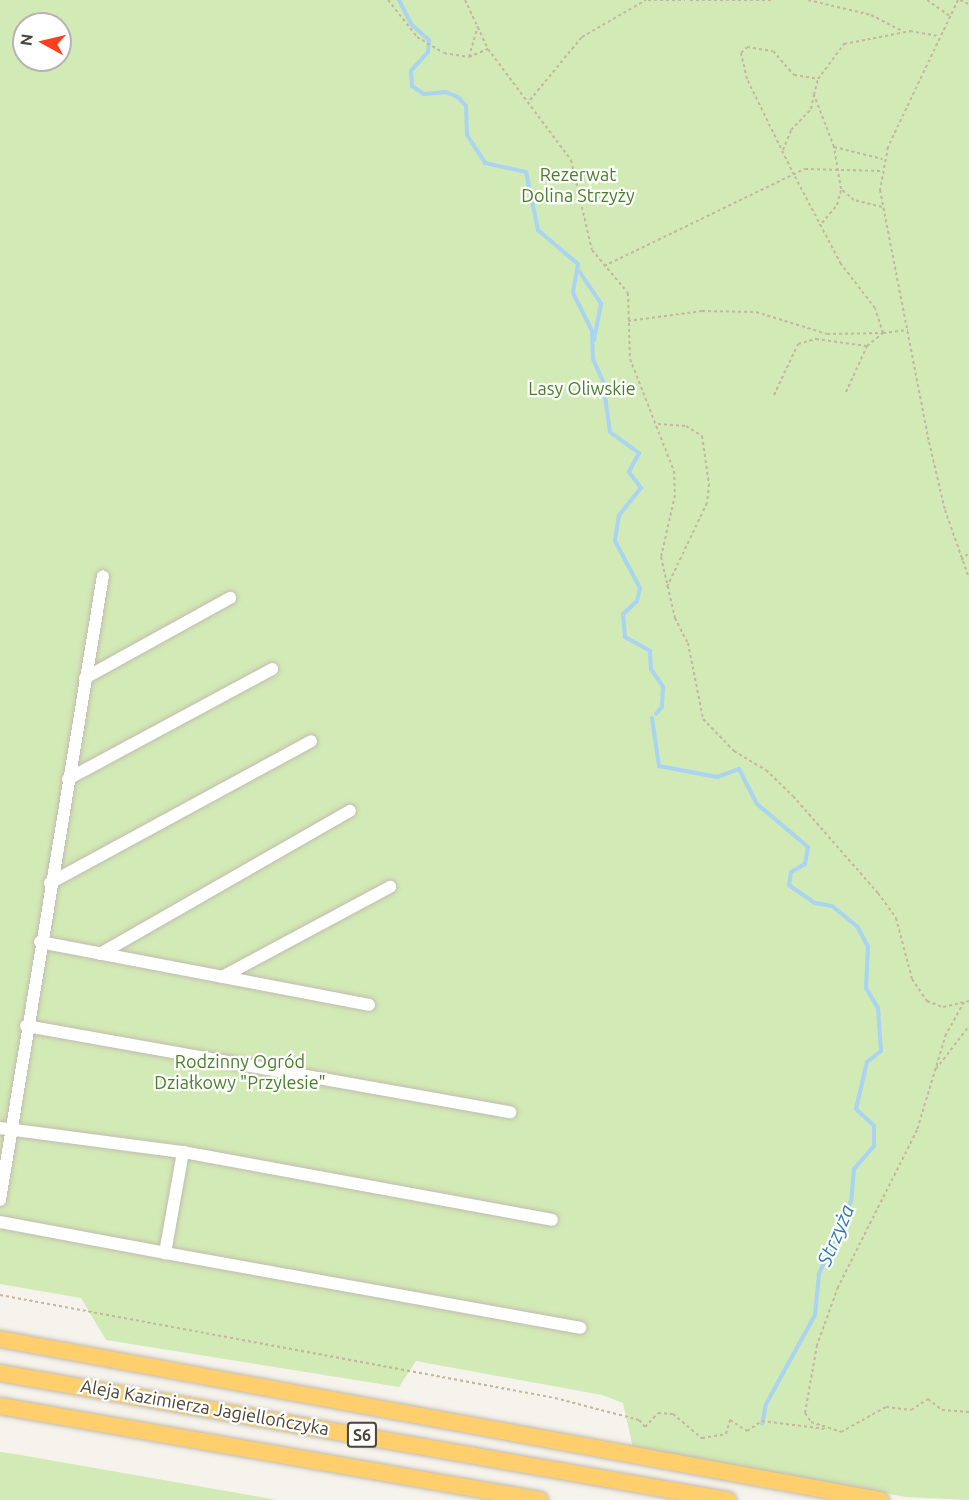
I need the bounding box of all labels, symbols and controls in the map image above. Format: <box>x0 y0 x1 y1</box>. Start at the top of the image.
north arrow <box>12 12 72 72</box>
text: N <box>16 33 36 47</box>
park label: Rezerwat Dolina Strzyży <box>521 164 635 207</box>
park label: Lasy Oliwskie <box>528 377 636 399</box>
park label: Rodzinny Ogród Działkowy "Przylesie" <box>154 1051 326 1094</box>
water label: Strzyża <box>811 1201 859 1269</box>
street label: Aleja Kazimierza Jagiellończyka <box>79 1374 331 1440</box>
road number: S6 <box>346 1422 378 1448</box>

